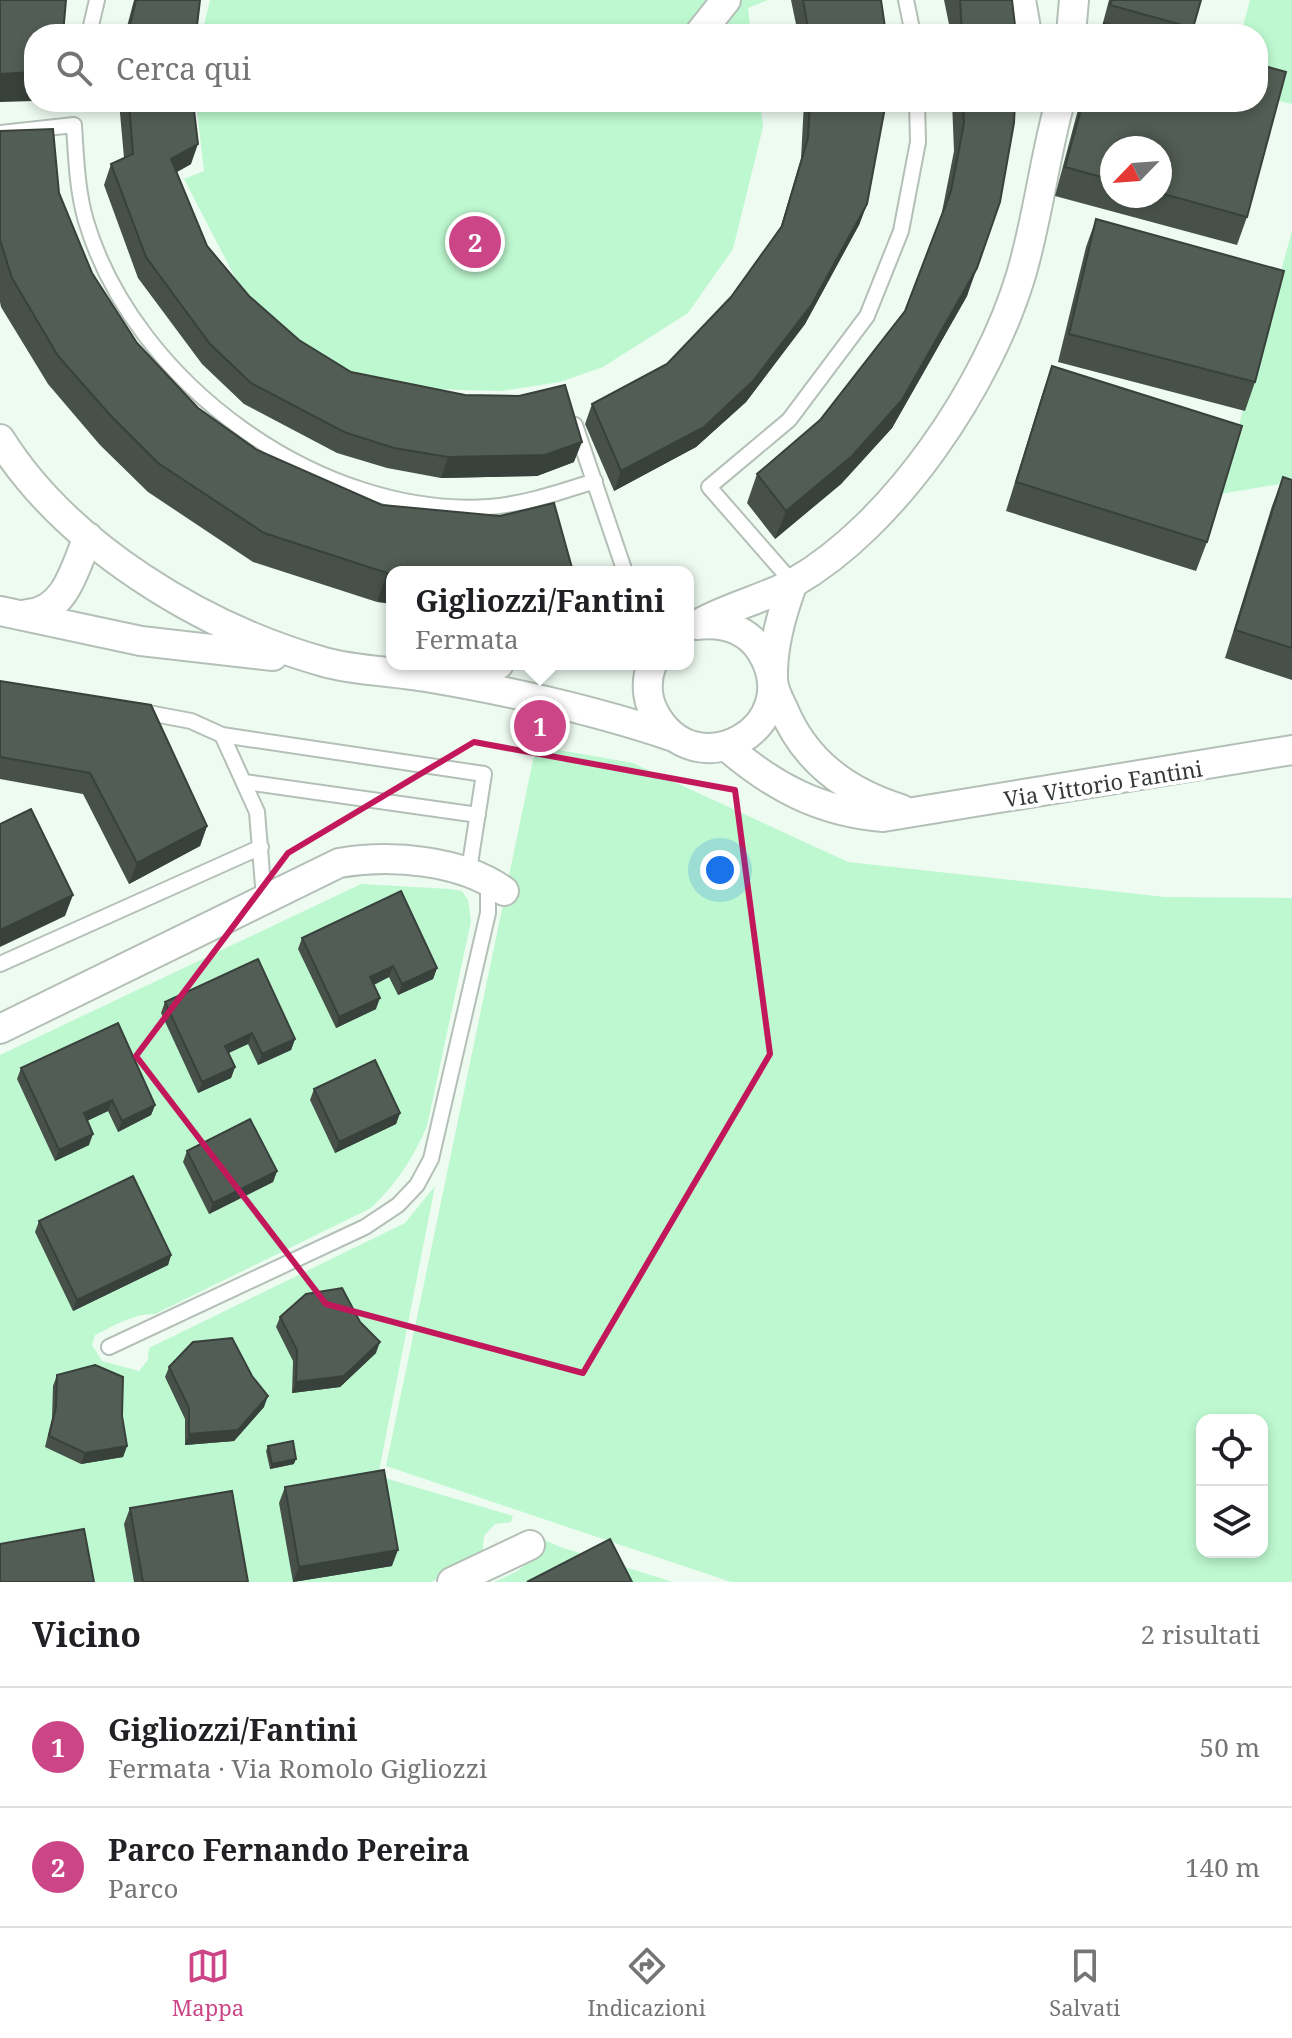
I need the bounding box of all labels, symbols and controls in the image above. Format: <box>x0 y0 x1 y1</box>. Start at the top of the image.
search box <box>24 24 1268 112</box>
icon: search <box>52 46 96 90</box>
text: Cerca qui <box>116 48 251 89</box>
north arrow <box>1100 136 1172 208</box>
pin: 2 <box>449 212 501 272</box>
popup <box>386 566 694 670</box>
text: Gigliozzi/Fantini <box>415 580 665 621</box>
text: Fermata <box>415 621 519 657</box>
pin: 1 <box>514 696 566 756</box>
street label: Via Vittorio Fantini <box>1002 752 1204 814</box>
your location <box>700 850 740 890</box>
map controls <box>1196 1414 1268 1558</box>
button: locate <box>1196 1414 1268 1486</box>
button: layers <box>1196 1486 1268 1558</box>
text: Vicino <box>32 1611 141 1657</box>
text: 2 risultati <box>1141 1616 1260 1652</box>
text: Gigliozzi/Fantini <box>108 1709 358 1750</box>
text: 1 <box>51 1729 65 1765</box>
text: 50 m <box>1200 1729 1260 1765</box>
text: Fermata · Via Romolo Gigliozzi <box>108 1750 487 1786</box>
text: Parco Fernando Pereira <box>108 1829 470 1870</box>
text: 2 <box>51 1849 65 1885</box>
text: 140 m <box>1185 1849 1260 1885</box>
text: Parco <box>108 1870 178 1906</box>
tab: Mappa <box>172 1944 244 2022</box>
tab: Indicazioni <box>588 1944 706 2022</box>
tab: Salvati <box>1049 1944 1120 2022</box>

